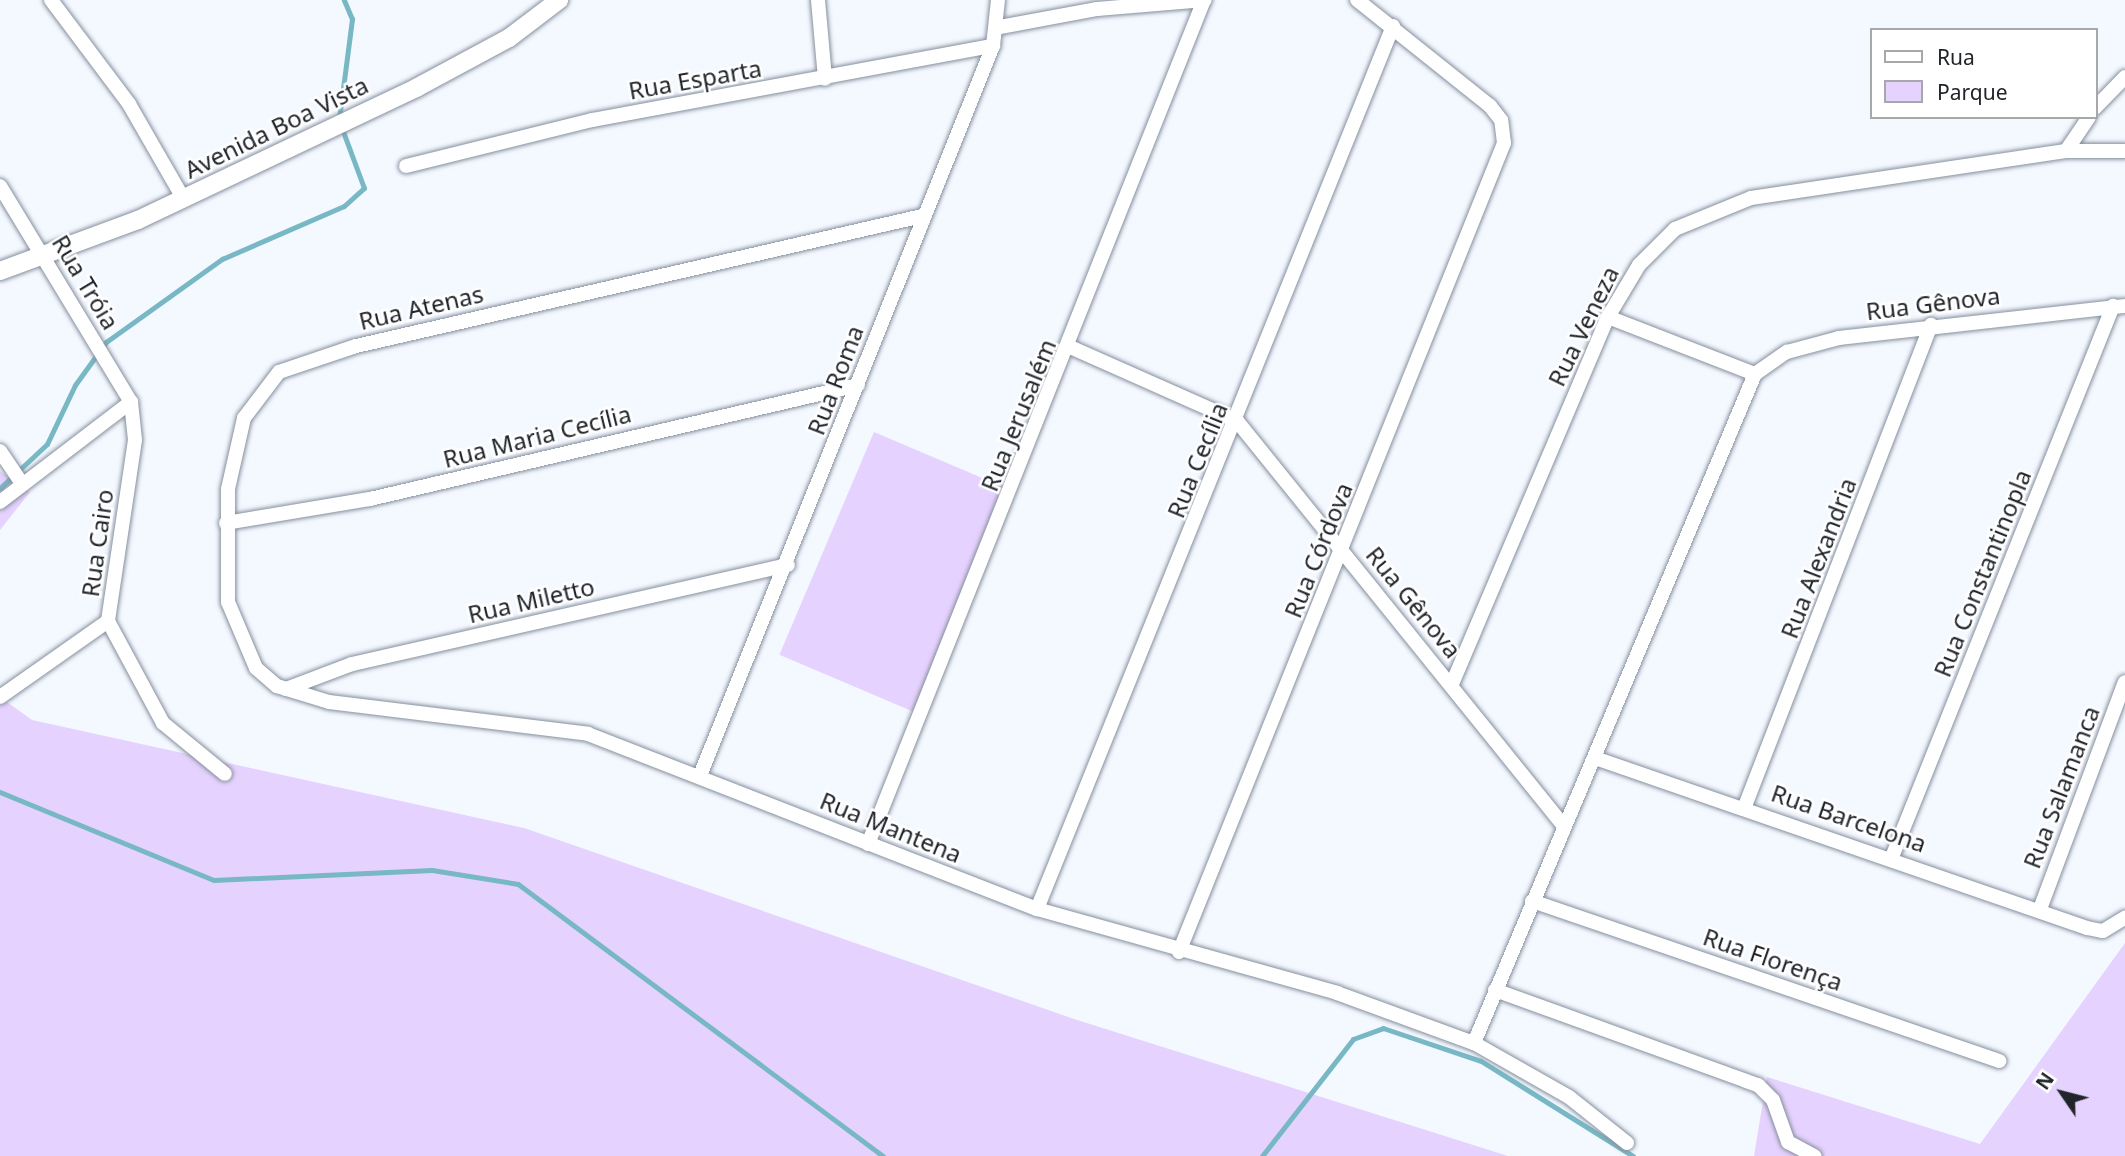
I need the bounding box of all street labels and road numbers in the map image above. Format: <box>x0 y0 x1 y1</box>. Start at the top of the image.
street label: Rua Esparta <box>626 53 764 105</box>
street label: Avenida Boa Vista <box>180 70 372 184</box>
street label: Rua Tróia <box>47 229 125 335</box>
street label: Rua Veneza <box>1542 261 1624 391</box>
street label: Rua Atenas <box>356 279 486 335</box>
street label: Rua Gênova <box>1864 280 2002 326</box>
street label: Rua Roma <box>801 321 869 439</box>
street label: Rua Jerusalém <box>974 335 1062 495</box>
street label: Rua Cecília <box>1161 398 1233 522</box>
street label: Rua Maria Cecília <box>440 399 634 473</box>
street label: Rua Constantinopla <box>1927 465 2037 681</box>
street label: Rua Alexandria <box>1774 474 1862 642</box>
street label: Rua Córdova <box>1278 478 1358 622</box>
street label: Rua Cairo <box>75 487 119 599</box>
street label: Rua Gênova <box>1360 540 1468 664</box>
street label: Rua Miletto <box>465 571 597 629</box>
street label: Rua Salamanca <box>2017 702 2105 872</box>
street label: Rua Barcelona <box>1768 778 1930 858</box>
street label: Rua Mantena <box>816 786 966 868</box>
street label: Rua Florença <box>1700 922 1846 996</box>

